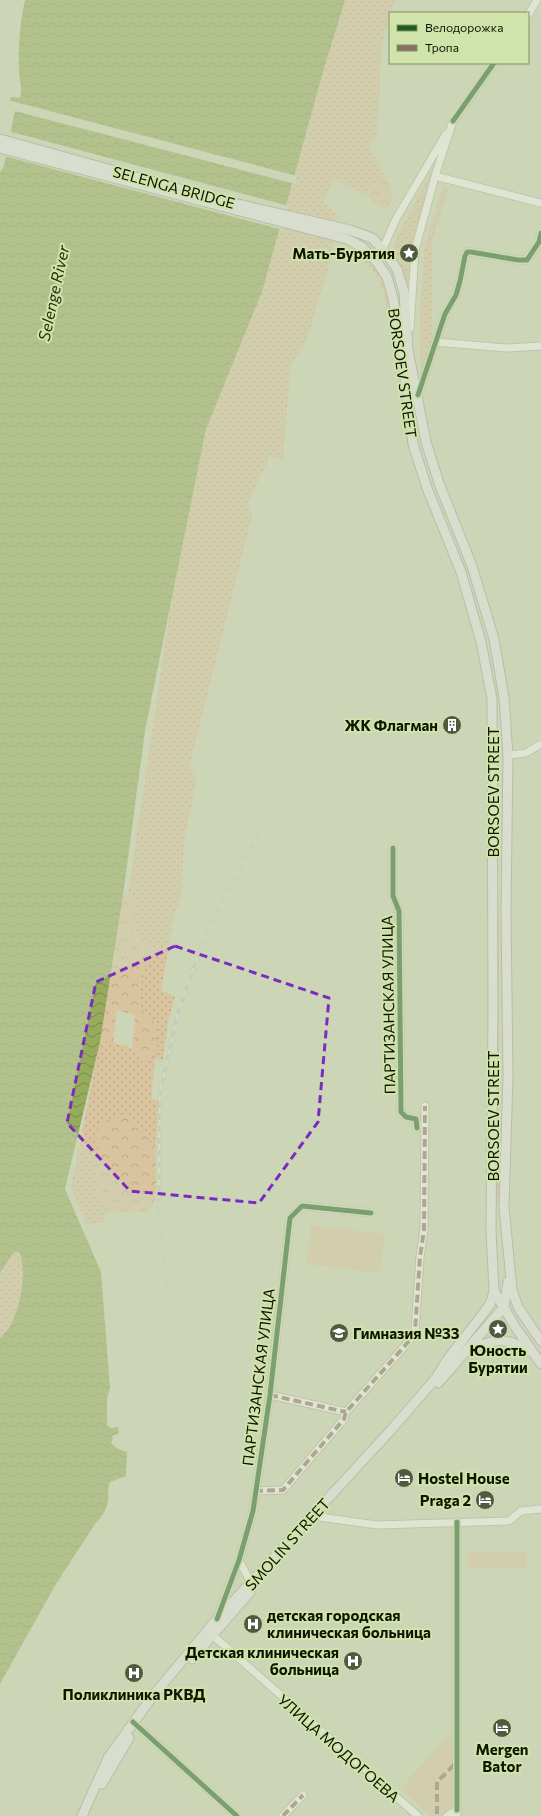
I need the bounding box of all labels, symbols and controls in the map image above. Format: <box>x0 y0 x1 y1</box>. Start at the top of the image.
legend <box>389 12 529 64</box>
text: Велодорожка <box>425 20 503 34</box>
text: Тропа <box>425 40 459 54</box>
street label: SELENGA BRIDGE <box>111 162 237 212</box>
place icon: Мать-Бурятия <box>398 242 420 264</box>
water label: Selenge River <box>34 243 73 343</box>
place label: Мать-Бурятия <box>292 244 395 262</box>
street label: BORSOEV STREET <box>385 307 421 439</box>
building icon: ЖК Флагман <box>441 714 463 736</box>
place label: ЖК Флагман <box>345 716 438 734</box>
street label: BORSOEV STREET <box>484 726 502 857</box>
street label: ПАРТИЗАНСКАЯ УЛИЦА <box>377 915 399 1095</box>
street label: BORSOEV STREET <box>484 1050 502 1181</box>
street label: ПАРТИЗАНСКАЯ УЛИЦА <box>238 1287 278 1467</box>
place icon: Юность Бурятии <box>487 1318 509 1340</box>
school or university icon: Гимназия №33 <box>328 1322 350 1344</box>
place label: Гимназия №33 <box>353 1324 460 1342</box>
place label: Юность Бурятии <box>468 1341 528 1376</box>
hotel icon: Hostel House <box>393 1467 415 1489</box>
place label: Hostel House <box>418 1469 510 1487</box>
hotel icon: Praga 2 <box>474 1489 496 1511</box>
place label: Praga 2 <box>420 1491 471 1509</box>
street label: SMOLIN STREET <box>241 1494 333 1594</box>
place label: детская городская клиническая больница <box>267 1606 431 1641</box>
hospital icon: детская городская клиническая больница <box>242 1613 264 1635</box>
place label: Детская клиническая больница <box>185 1643 339 1678</box>
hospital icon: Детская клиническая больница <box>342 1650 364 1672</box>
hospital icon: Поликлиника РКВД <box>123 1662 145 1684</box>
place label: Поликлиника РКВД <box>63 1685 205 1703</box>
street label: УЛИЦА МОДОГОЕВА <box>274 1690 404 1806</box>
hotel icon: Mergen Bator <box>491 1717 513 1739</box>
place label: Mergen Bator <box>475 1740 529 1775</box>

